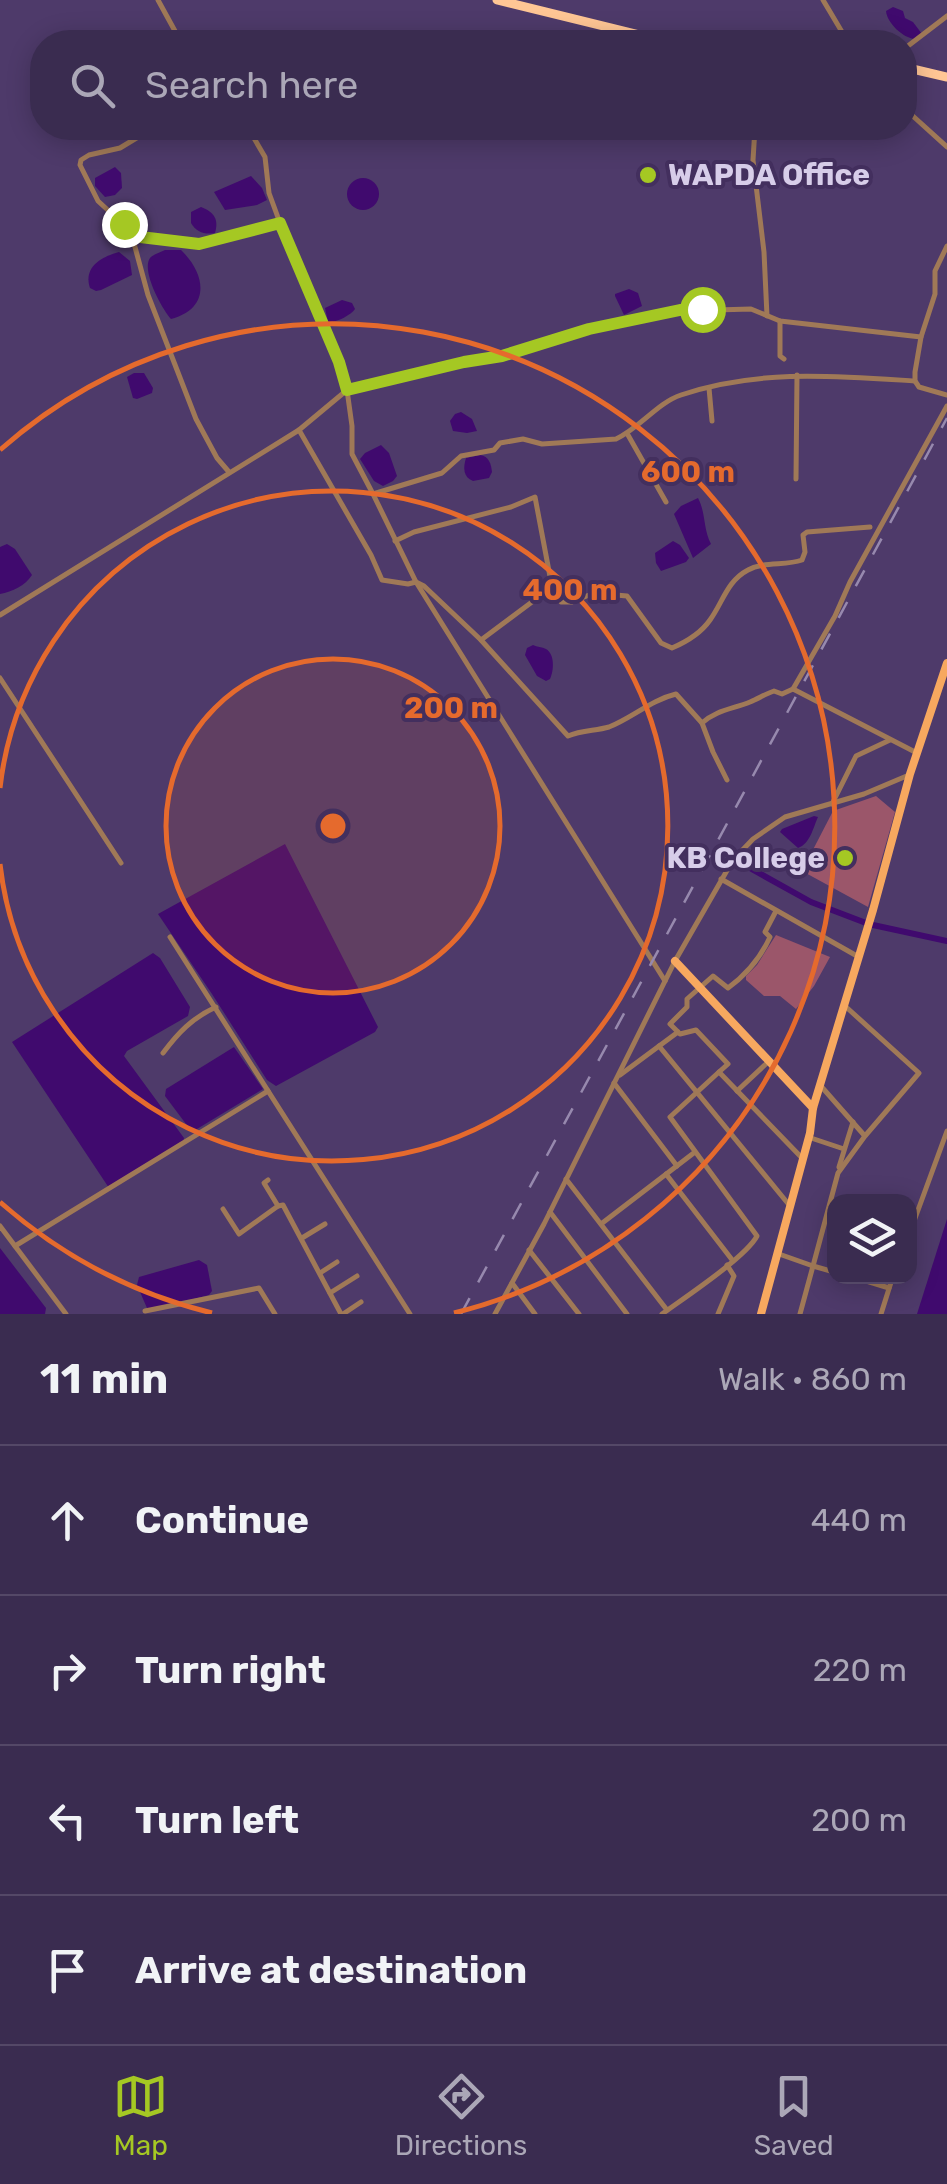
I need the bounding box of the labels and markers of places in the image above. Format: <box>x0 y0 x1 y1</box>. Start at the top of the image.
place label: WAPDA Office <box>668 157 870 193</box>
marker: WAPDA Office <box>637 164 659 186</box>
centre of rings <box>315 808 351 844</box>
place label: KB College <box>666 840 825 876</box>
marker: KB College <box>834 847 856 869</box>

